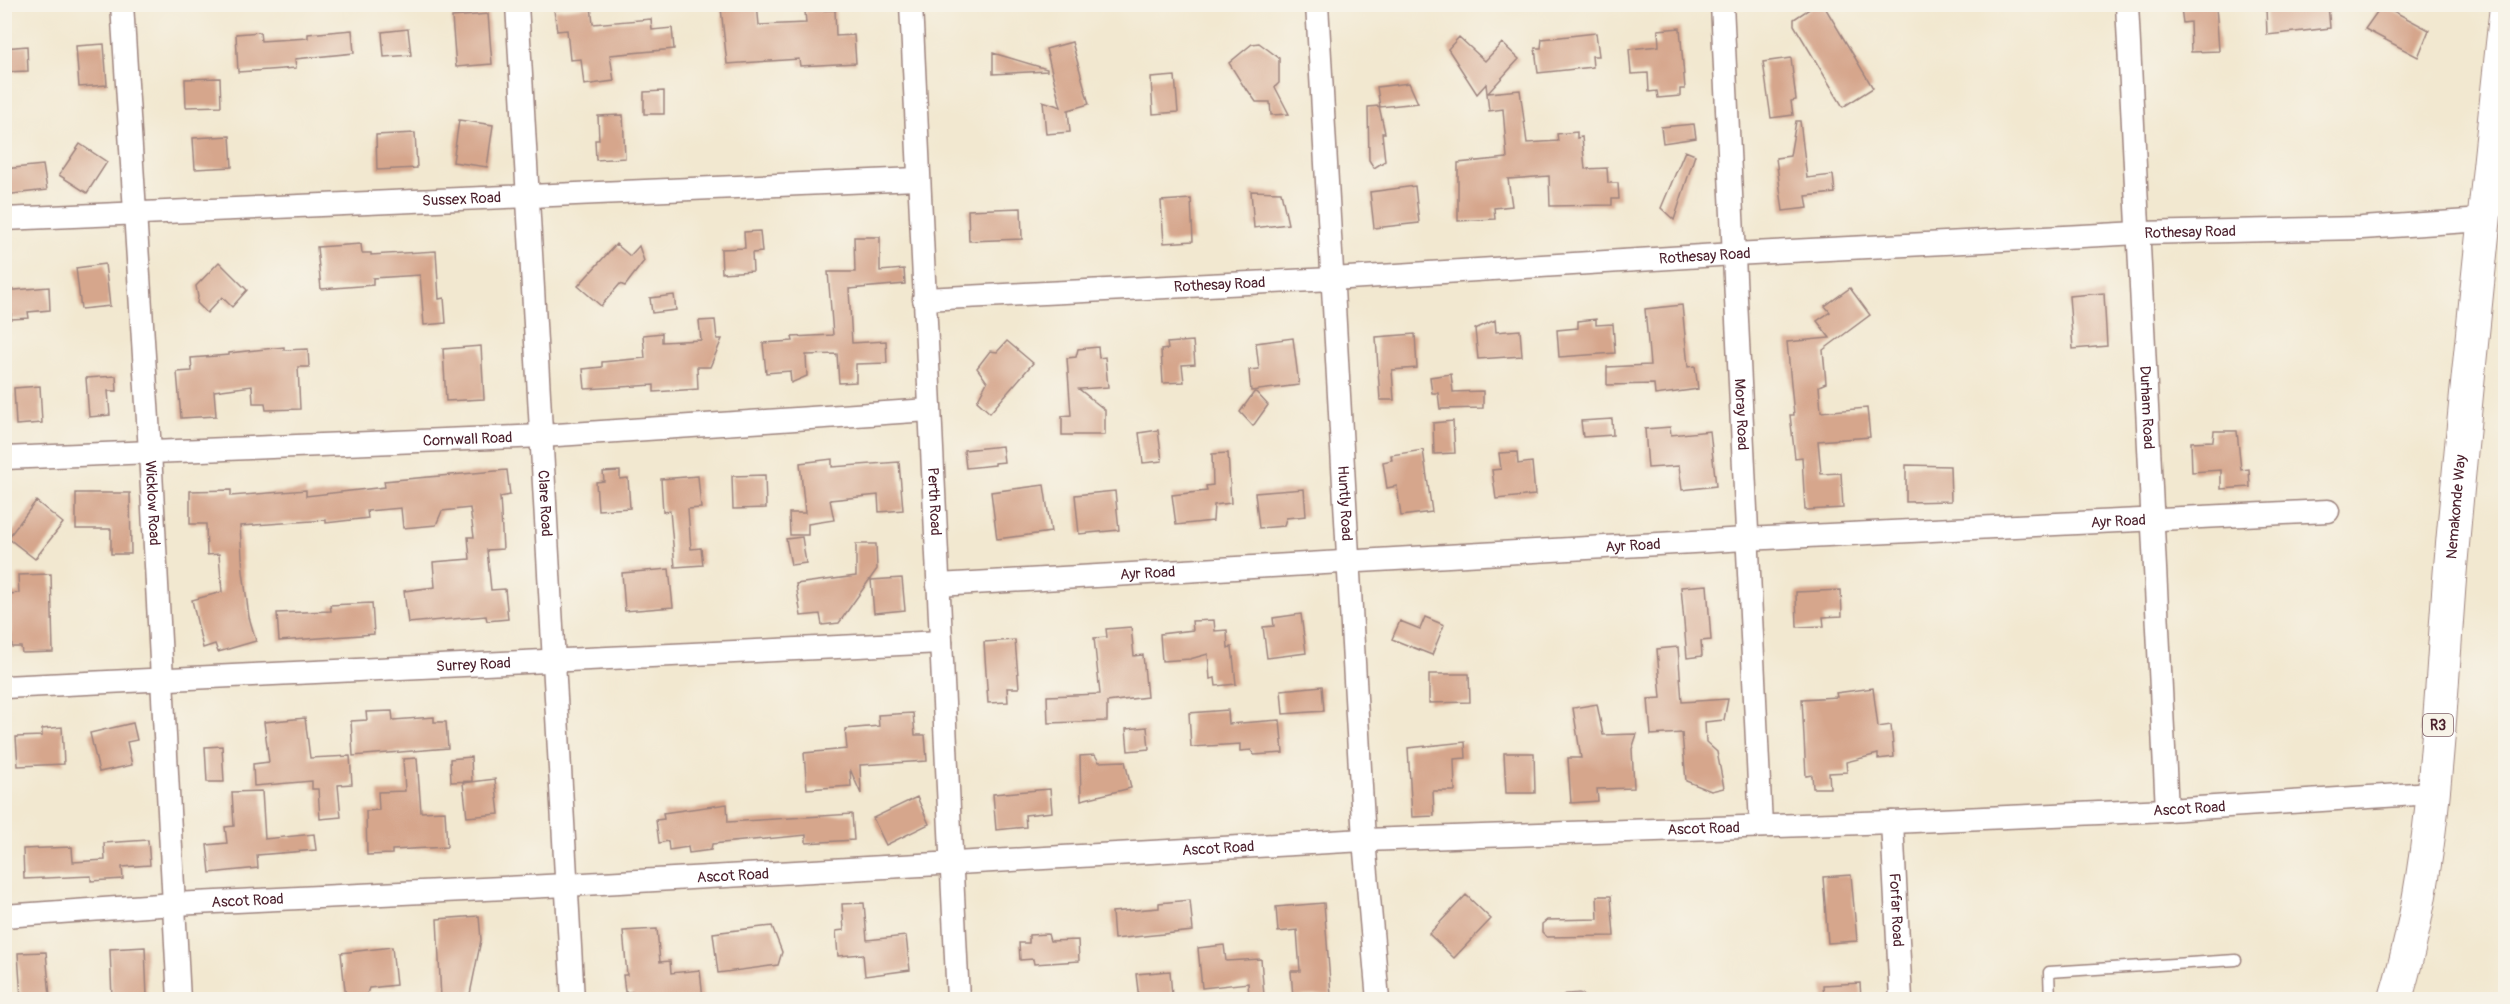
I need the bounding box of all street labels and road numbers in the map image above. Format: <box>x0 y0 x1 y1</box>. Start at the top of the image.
street label: Sussex Road <box>422 188 501 210</box>
street label: Rothesay Road <box>2144 221 2236 242</box>
street label: Rothesay Road <box>1658 244 1751 268</box>
street label: Rothesay Road <box>1173 273 1266 296</box>
street label: Durham Road <box>2135 365 2159 450</box>
street label: Moray Road <box>1730 378 1753 451</box>
street label: Cornwall Road <box>422 428 513 450</box>
street label: Nemakonde Way <box>2442 453 2470 560</box>
street label: Wicklow Road <box>141 460 164 546</box>
street label: Huntly Road <box>1333 465 1357 542</box>
street label: Perth Road <box>923 467 946 536</box>
street label: Clare Road <box>534 469 556 537</box>
street label: Ayr Road <box>2090 510 2146 532</box>
street label: Ayr Road <box>1605 534 1661 556</box>
street label: Ayr Road <box>1120 562 1176 584</box>
street label: Surrey Road <box>436 653 511 676</box>
road number: R3 <box>2423 714 2453 736</box>
street label: Ascot Road <box>2153 797 2226 820</box>
street label: Ascot Road <box>1667 818 1740 839</box>
street label: Ascot Road <box>1181 837 1255 860</box>
street label: Ascot Road <box>696 864 770 887</box>
street label: Forfar Road <box>1885 873 1908 947</box>
street label: Ascot Road <box>211 889 284 912</box>

